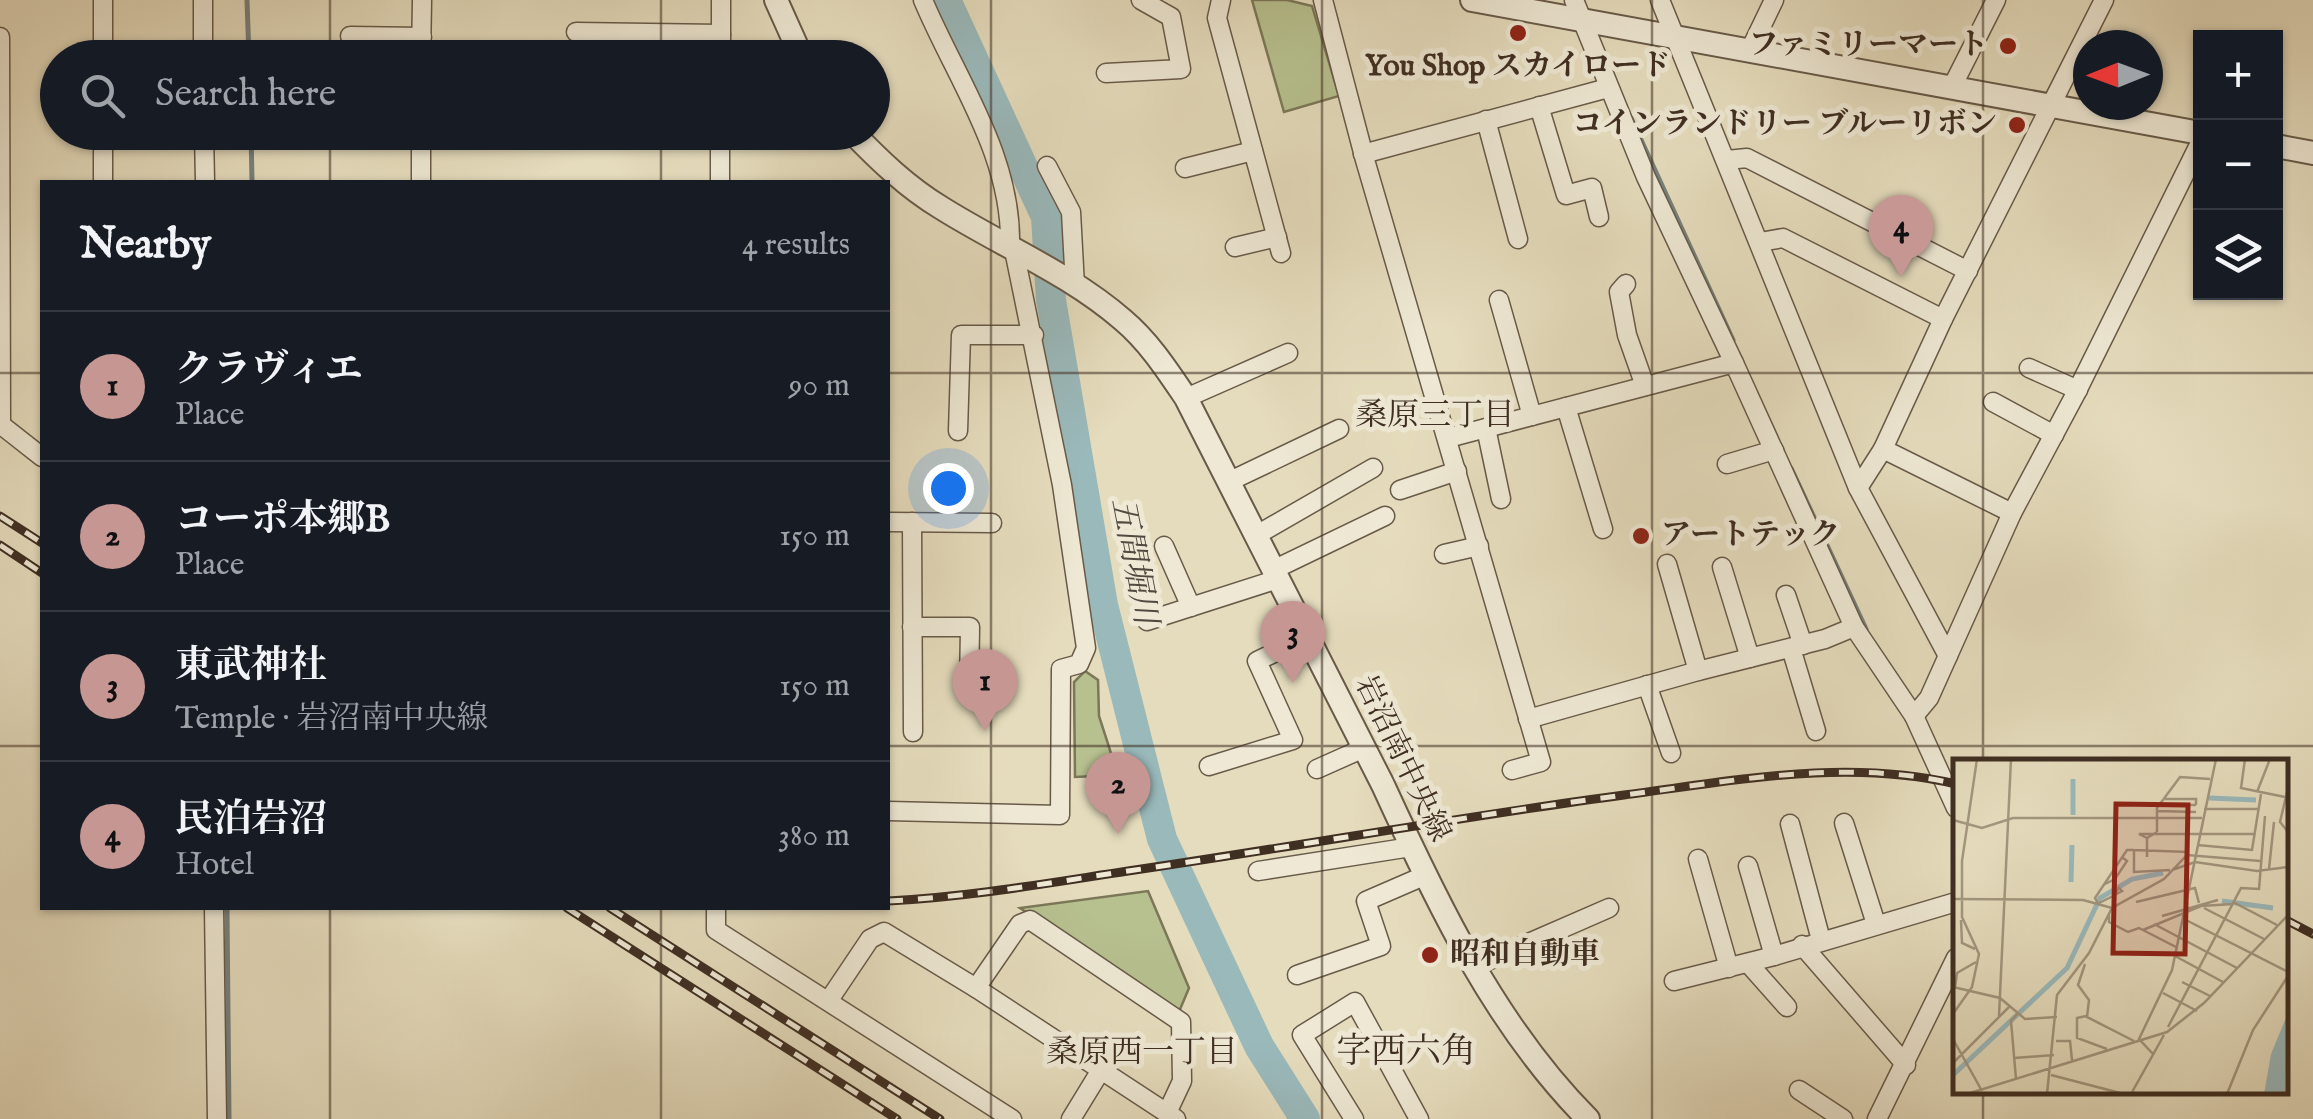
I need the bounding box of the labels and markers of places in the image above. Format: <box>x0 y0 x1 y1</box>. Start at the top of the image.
marker: You Shop スカイロード <box>1507 22 1529 44</box>
place label: ファミリーマート <box>1749 27 1988 65</box>
marker: ファミリーマート <box>1997 35 2019 57</box>
place label: You Shop スカイロード <box>1365 48 1671 86</box>
place label: コインランドリー ブルーリボン <box>1573 106 1997 144</box>
marker: コインランドリー ブルーリボン <box>2006 114 2028 136</box>
pin: 4 <box>1868 194 1934 277</box>
place label: アートテック <box>1661 517 1840 555</box>
marker: アートテック <box>1630 525 1652 547</box>
pin: 3 <box>1260 600 1326 683</box>
pin: 1 <box>952 648 1018 731</box>
pin: 2 <box>1086 752 1150 834</box>
place label: 昭和自動車 <box>1450 936 1600 974</box>
marker: 昭和自動車 <box>1419 944 1441 966</box>

